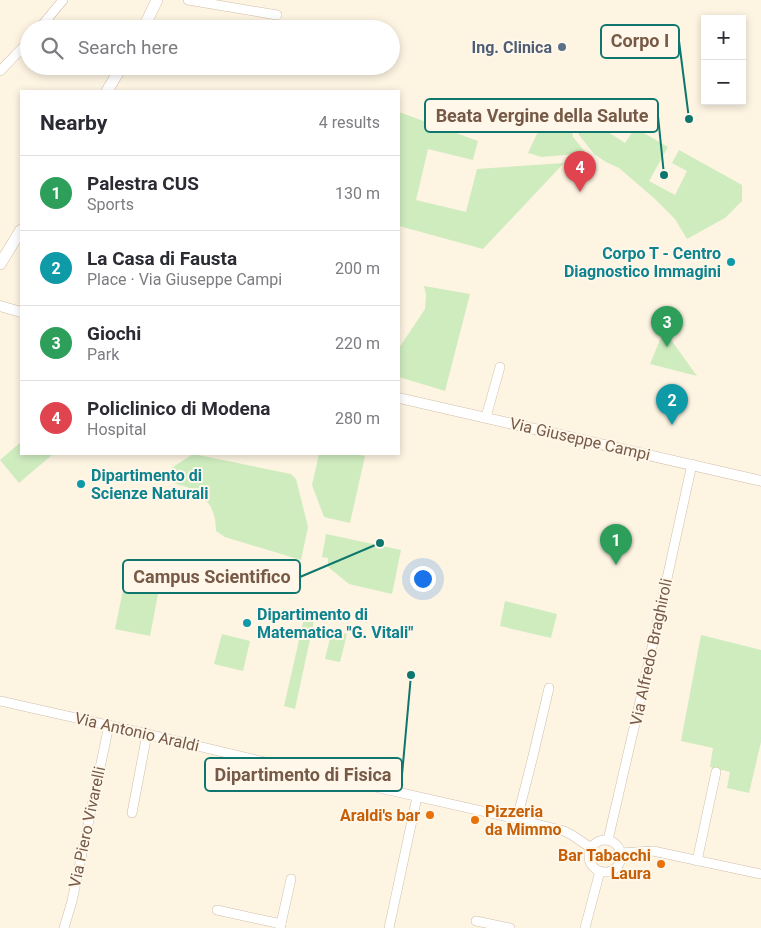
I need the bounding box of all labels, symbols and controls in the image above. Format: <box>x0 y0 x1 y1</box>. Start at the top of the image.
map controls <box>701 15 746 105</box>
button: + <box>701 15 746 60</box>
search box <box>20 20 400 75</box>
callout: Corpo I <box>601 25 679 58</box>
text: Corpo I <box>611 30 669 51</box>
icon: search <box>38 34 66 62</box>
text: Search here <box>78 36 178 59</box>
place label: Ing. Clinica <box>472 38 552 57</box>
marker: Ing. Clinica <box>556 41 568 53</box>
button: − <box>701 60 746 105</box>
callout: Beata Vergine della Salute <box>425 99 658 132</box>
text: Beata Vergine della Salute <box>436 105 649 126</box>
text: Nearby <box>40 111 107 135</box>
text: 4 results <box>319 113 380 132</box>
pin: 4 <box>564 151 596 192</box>
text: Palestra CUS <box>87 172 199 195</box>
text: 1 <box>51 184 61 203</box>
text: 130 m <box>335 184 380 203</box>
text: Sports <box>87 195 134 214</box>
place label: Corpo T - Centro Diagnostico Immagini <box>564 244 721 281</box>
text: La Casa di Fausta <box>87 247 237 270</box>
marker: Corpo T - Centro Diagnostico Immagini <box>725 256 737 268</box>
text: 2 <box>51 259 61 278</box>
text: 200 m <box>335 259 380 278</box>
text: Place · Via Giuseppe Campi <box>87 270 282 289</box>
pin: 3 <box>651 306 683 347</box>
text: Giochi <box>87 322 141 345</box>
text: 3 <box>51 334 61 353</box>
text: 220 m <box>335 334 380 353</box>
text: Park <box>87 345 119 364</box>
pin: 2 <box>656 384 688 425</box>
text: Policlinico di Modena <box>87 397 270 420</box>
text: 4 <box>51 409 61 428</box>
text: 280 m <box>335 409 380 428</box>
street label: Via Giuseppe Campi <box>508 414 652 464</box>
text: Hospital <box>87 420 147 439</box>
place label: Dipartimento di Scienze Naturali <box>91 466 209 503</box>
marker: Dipartimento di Scienze Naturali <box>75 478 87 490</box>
pin: 1 <box>600 524 632 565</box>
callout: Campus Scientifico <box>123 560 300 593</box>
text: Campus Scientifico <box>133 566 291 587</box>
your location <box>410 566 436 592</box>
street label: Via Alfredo Braghiroli <box>626 577 676 727</box>
place label: Dipartimento di Matematica "G. Vitali" <box>257 605 413 642</box>
marker: Dipartimento di Matematica "G. Vitali" <box>241 617 253 629</box>
street label: Via Antonio Araldi <box>73 708 201 756</box>
callout: Dipartimento di Fisica <box>205 758 402 791</box>
text: Dipartimento di Fisica <box>214 764 392 785</box>
street label: Via Piero Vivarelli <box>65 765 109 889</box>
place label: Pizzeria da Mimmo <box>485 802 562 839</box>
place label: Araldi's bar <box>340 806 420 825</box>
marker: Araldi's bar <box>424 809 436 821</box>
marker: Pizzeria da Mimmo <box>469 814 481 826</box>
place label: Bar Tabacchi Laura <box>558 846 651 883</box>
marker: Bar Tabacchi Laura <box>655 858 667 870</box>

